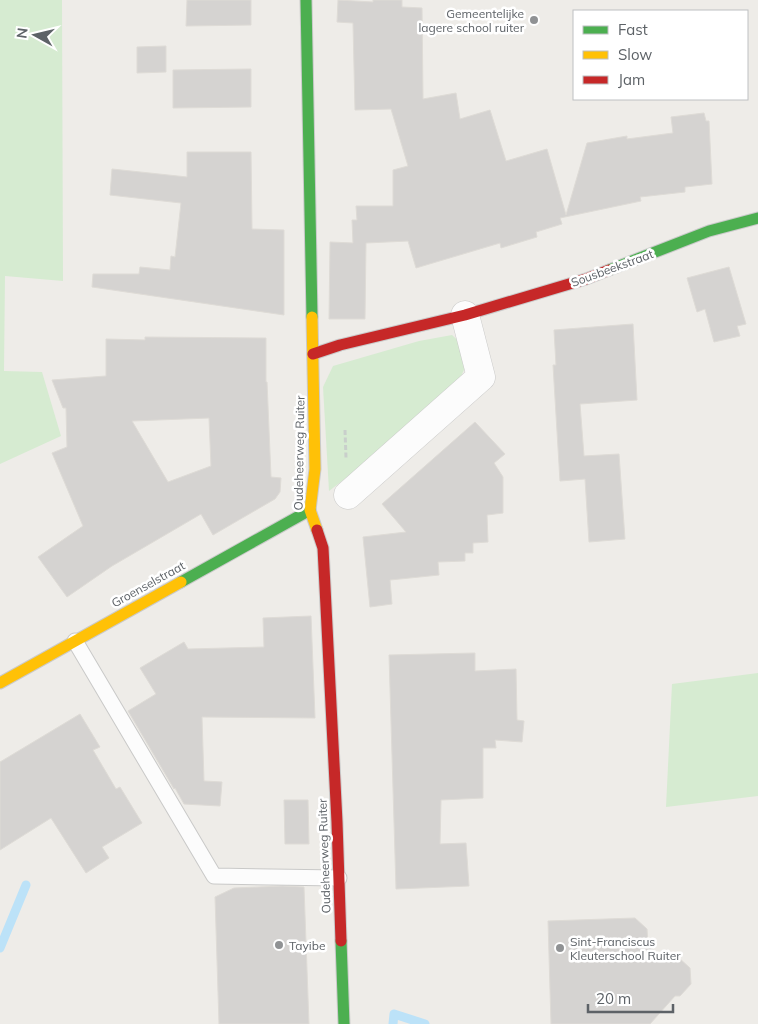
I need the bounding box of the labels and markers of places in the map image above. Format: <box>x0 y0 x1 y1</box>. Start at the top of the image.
place label: Gemeentelijke lagere school ruiter <box>418 6 525 35</box>
marker: Gemeentelijke lagere school ruiter <box>528 14 540 26</box>
place label: Sint-Franciscus Kleuterschool Ruiter <box>570 934 681 963</box>
place label: Tayibe <box>289 938 325 953</box>
marker: Tayibe <box>273 939 285 951</box>
marker: Sint-Franciscus Kleuterschool Ruiter <box>554 942 566 954</box>

